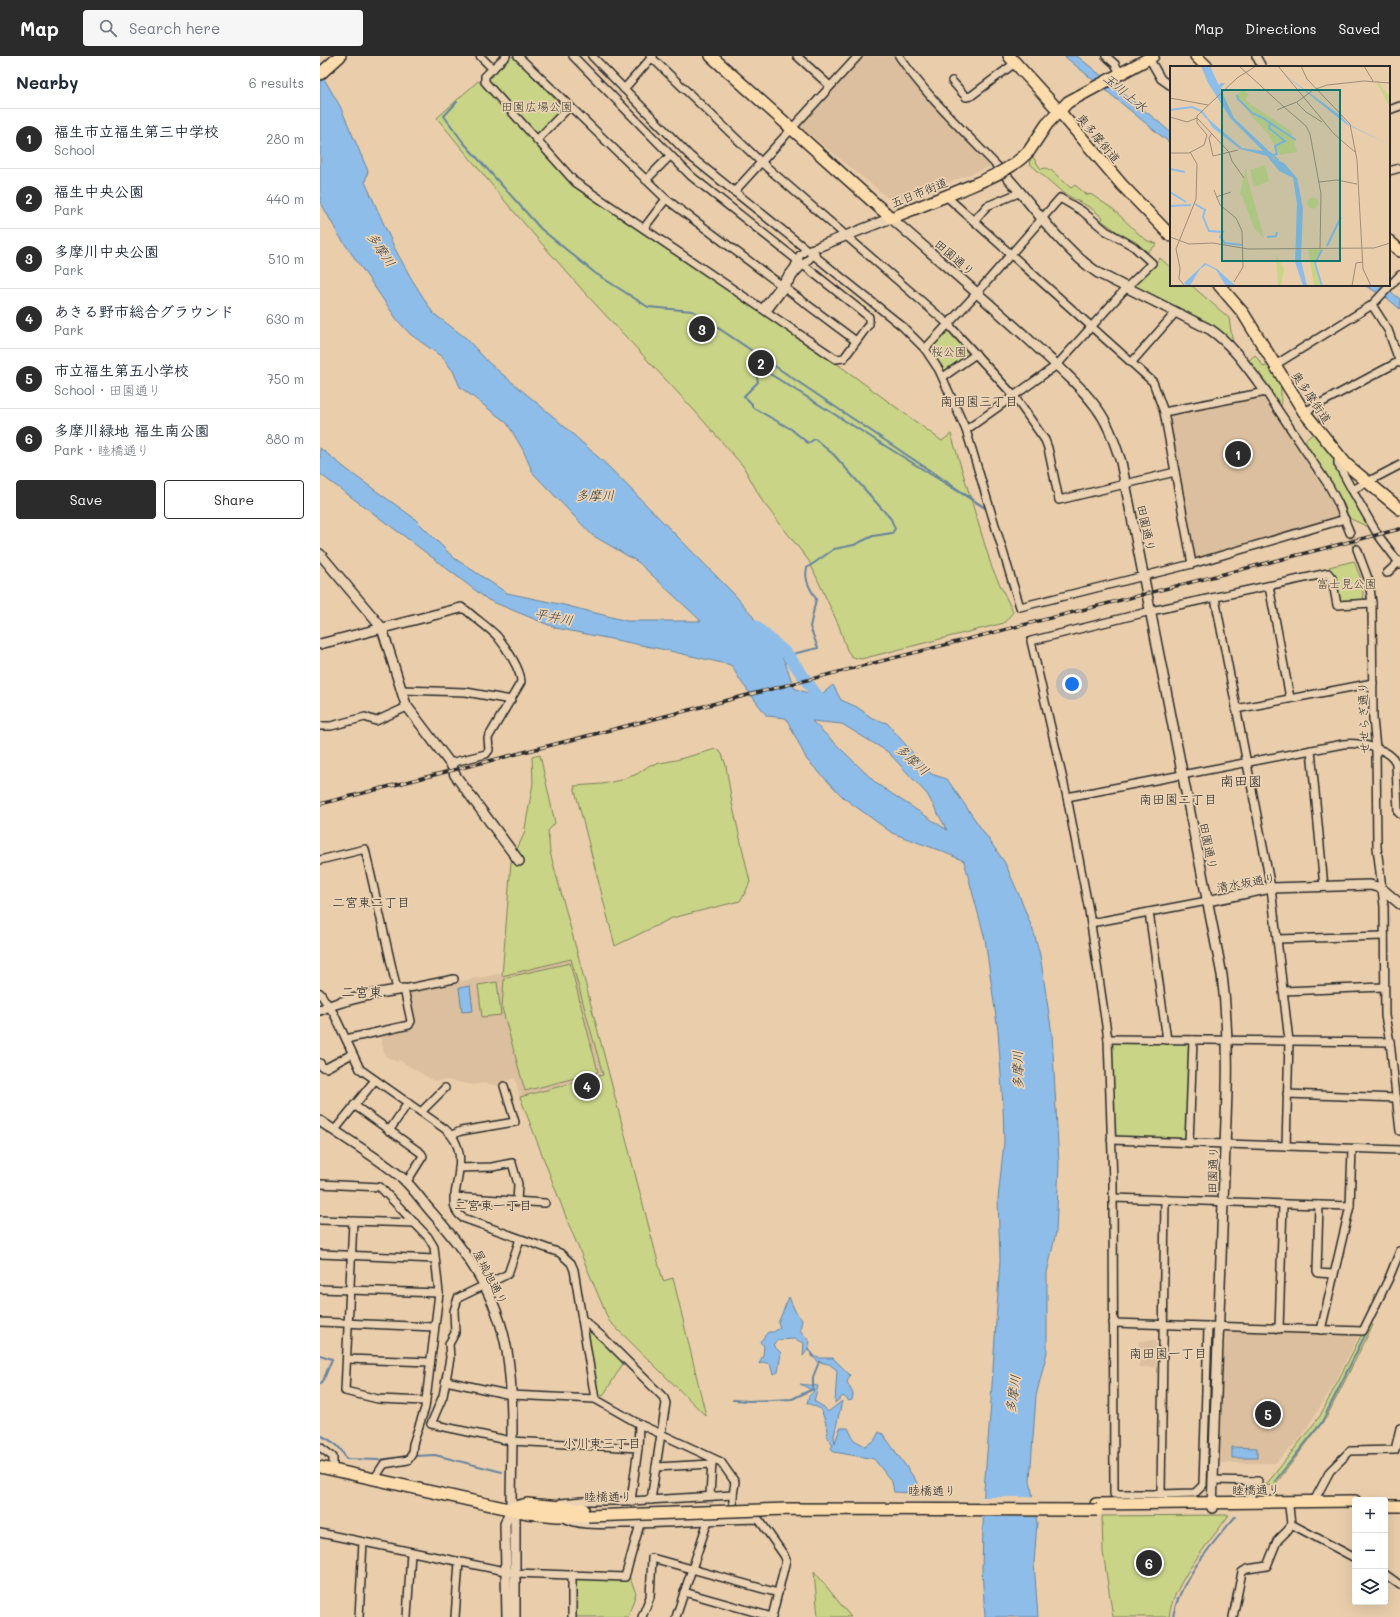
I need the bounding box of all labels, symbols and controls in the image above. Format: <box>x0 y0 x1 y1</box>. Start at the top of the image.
search box <box>83 10 363 46</box>
text: Map <box>20 16 59 41</box>
icon: search <box>97 17 119 39</box>
text: Search here <box>129 18 220 38</box>
text: Map <box>1195 19 1223 38</box>
text: Directions <box>1245 19 1316 38</box>
text: Saved <box>1338 19 1380 38</box>
inset map <box>1170 66 1390 286</box>
water label: 玉川上水 <box>1101 69 1151 115</box>
text: Nearby <box>16 71 78 93</box>
text: 6 results <box>249 74 304 91</box>
park label: 田園広場公園 <box>501 98 573 114</box>
street label: 奥多摩街道 <box>1074 110 1124 166</box>
text: 福生市立福生第三中学校 <box>54 121 219 141</box>
text: 1 <box>26 130 32 147</box>
text: 280 m <box>266 130 304 147</box>
text: School <box>54 141 95 158</box>
street label: 五日市街道 <box>888 173 950 211</box>
text: 福生中央公園 <box>54 181 144 201</box>
text: 2 <box>25 190 33 207</box>
text: 440 m <box>266 190 304 207</box>
text: Park <box>54 201 83 218</box>
water label: 多摩川 <box>364 228 400 270</box>
street label: 田園通り <box>932 235 978 279</box>
text: 多摩川中央公園 <box>54 241 159 261</box>
text: 3 <box>25 250 33 267</box>
text: 510 m <box>268 250 304 267</box>
text: Park <box>54 261 83 278</box>
text: あきる野市総合グラウンド <box>54 301 234 321</box>
text: 4 <box>25 310 33 327</box>
text: 630 m <box>266 310 304 327</box>
pin: 3 <box>689 314 715 344</box>
text: Park <box>54 321 83 338</box>
park label: 桜公園 <box>931 343 967 359</box>
pin: 2 <box>748 348 774 378</box>
text: 市立福生第五小学校 <box>54 360 189 380</box>
street label: 奥多摩街道 <box>1289 368 1335 426</box>
text: 5 <box>25 370 33 387</box>
text: 750 m <box>267 370 304 387</box>
text: School · 田園通り <box>54 381 161 398</box>
district label: 南田園三丁目 <box>940 392 1018 409</box>
text: 多摩川緑地 福生南公園 <box>54 420 209 440</box>
text: 6 <box>25 430 33 447</box>
text: 880 m <box>266 430 304 447</box>
pin: 1 <box>1225 439 1251 469</box>
text: Park · 睦橋通り <box>54 441 149 458</box>
button: Save <box>16 480 156 519</box>
button: Share <box>164 480 304 519</box>
water label: 多摩川 <box>575 486 615 503</box>
street label: 田園通り <box>1134 503 1160 553</box>
park label: 富士見公園 <box>1317 575 1377 591</box>
water label: 平井川 <box>533 604 575 628</box>
your location <box>1062 674 1082 694</box>
street label: せせらぎ通り <box>1354 682 1372 754</box>
water label: 多摩川 <box>893 740 933 778</box>
district label: 南田園 <box>1220 771 1262 790</box>
district label: 南田園二丁目 <box>1139 790 1217 807</box>
street label: 田園通り <box>1197 821 1221 871</box>
street label: 清水坂通り <box>1215 869 1277 895</box>
district label: 二宮東二丁目 <box>332 893 410 910</box>
district label: 二宮東 <box>341 982 383 1001</box>
water label: 多摩川 <box>1008 1050 1026 1090</box>
pin: 4 <box>574 1071 600 1101</box>
street label: 田園通り <box>1203 1146 1221 1194</box>
district label: 二宮東一丁目 <box>454 1196 532 1213</box>
street label: 屋城旭通り <box>470 1247 512 1307</box>
district label: 南田園一丁目 <box>1129 1344 1207 1361</box>
water label: 多摩川 <box>1001 1373 1023 1415</box>
pin: 5 <box>1255 1399 1281 1429</box>
district label: 小川東三丁目 <box>563 1434 641 1451</box>
street label: 睦橋通り <box>1232 1481 1280 1497</box>
street label: 睦橋通り <box>908 1482 956 1498</box>
street label: 睦橋通り <box>584 1488 632 1504</box>
map controls <box>1352 1497 1388 1605</box>
button: + <box>1352 1497 1388 1533</box>
button: − <box>1352 1533 1388 1569</box>
pin: 6 <box>1136 1548 1162 1578</box>
button: layers <box>1352 1569 1388 1605</box>

